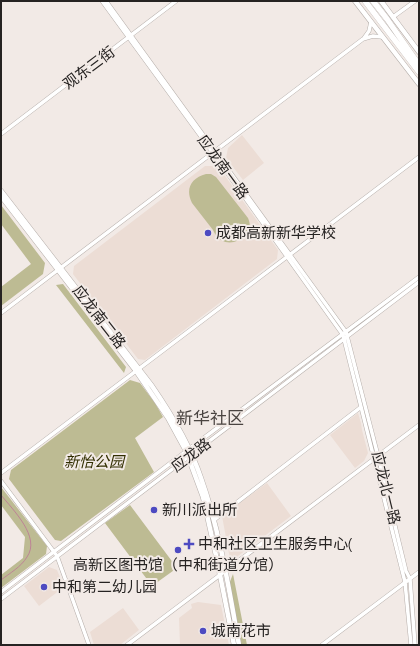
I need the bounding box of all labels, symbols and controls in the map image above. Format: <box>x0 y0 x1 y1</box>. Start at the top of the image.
street label: 观东三街 <box>60 43 118 93</box>
street label: 应龙南一路 <box>194 131 252 203</box>
place label: 成都高新新华学校 <box>216 224 336 242</box>
marker: 成都高新新华学校 <box>203 228 213 238</box>
street label: 应龙南二路 <box>69 282 129 352</box>
district label: 新华社区 <box>176 408 244 428</box>
street label: 应龙路 <box>168 434 214 476</box>
street label: 应龙北一路 <box>368 449 404 527</box>
park label: 新怡公园 <box>64 453 126 471</box>
place label: 新川派出所 <box>162 501 237 519</box>
marker: 新川派出所 <box>149 505 159 515</box>
place label: 中和社区卫生服务中心( <box>198 535 352 553</box>
marker: 中和社区卫生服务中心( <box>183 538 195 550</box>
marker: 高新区图书馆（中和街道分馆） <box>173 545 183 555</box>
place label: 高新区图书馆（中和街道分馆） <box>73 556 283 574</box>
place label: 中和第二幼儿园 <box>52 578 157 596</box>
marker: 中和第二幼儿园 <box>39 582 49 592</box>
place label: 城南花市 <box>211 622 271 640</box>
marker: 城南花市 <box>198 626 208 636</box>

